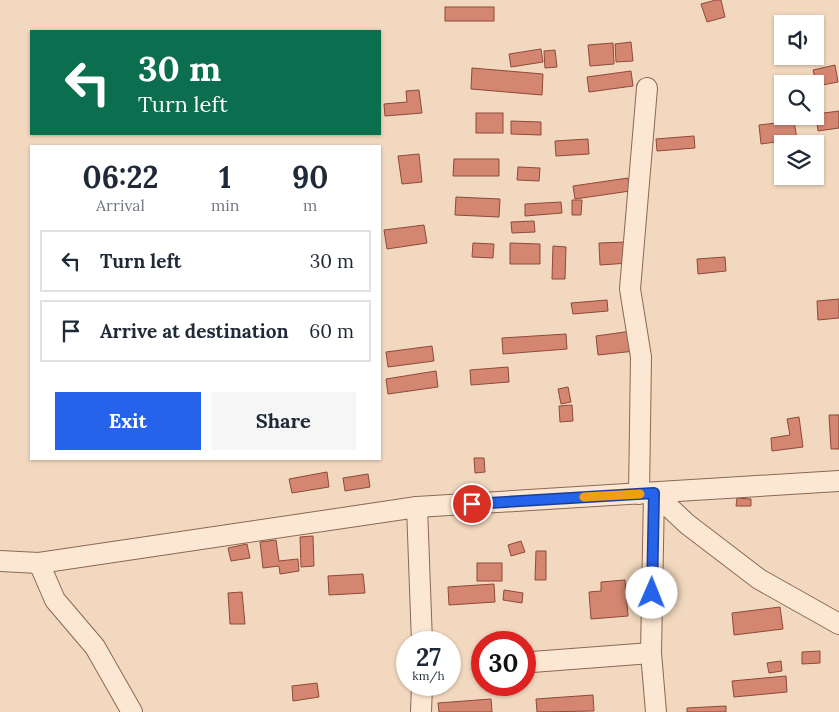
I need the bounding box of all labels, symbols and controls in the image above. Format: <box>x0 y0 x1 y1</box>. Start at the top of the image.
map controls <box>774 15 824 185</box>
button: sound <box>774 15 824 65</box>
text: 30 m <box>138 46 221 91</box>
icon: left <box>55 50 120 115</box>
button: search <box>774 75 824 125</box>
text: Turn left <box>138 90 228 118</box>
button: layers <box>774 135 824 185</box>
text: 06:22 <box>83 158 158 196</box>
text: 1 <box>219 158 231 196</box>
text: 90 <box>292 158 328 196</box>
text: Arrival <box>96 195 145 215</box>
text: min <box>211 195 239 215</box>
text: m <box>303 195 317 215</box>
icon: left <box>57 247 85 275</box>
text: Turn left <box>100 249 181 273</box>
text: 30 m <box>310 249 354 273</box>
icon: arrive <box>57 317 85 345</box>
text: Arrive at destination <box>100 319 289 343</box>
text: 60 m <box>309 319 354 343</box>
button: Exit <box>55 392 201 450</box>
button: Share <box>211 392 356 450</box>
pin <box>451 483 493 525</box>
icon: arrive <box>458 490 486 518</box>
position arrow <box>625 566 677 618</box>
speed limit sign: 30 <box>471 631 536 696</box>
text: 27 <box>416 641 441 673</box>
text: km/h <box>412 668 445 683</box>

